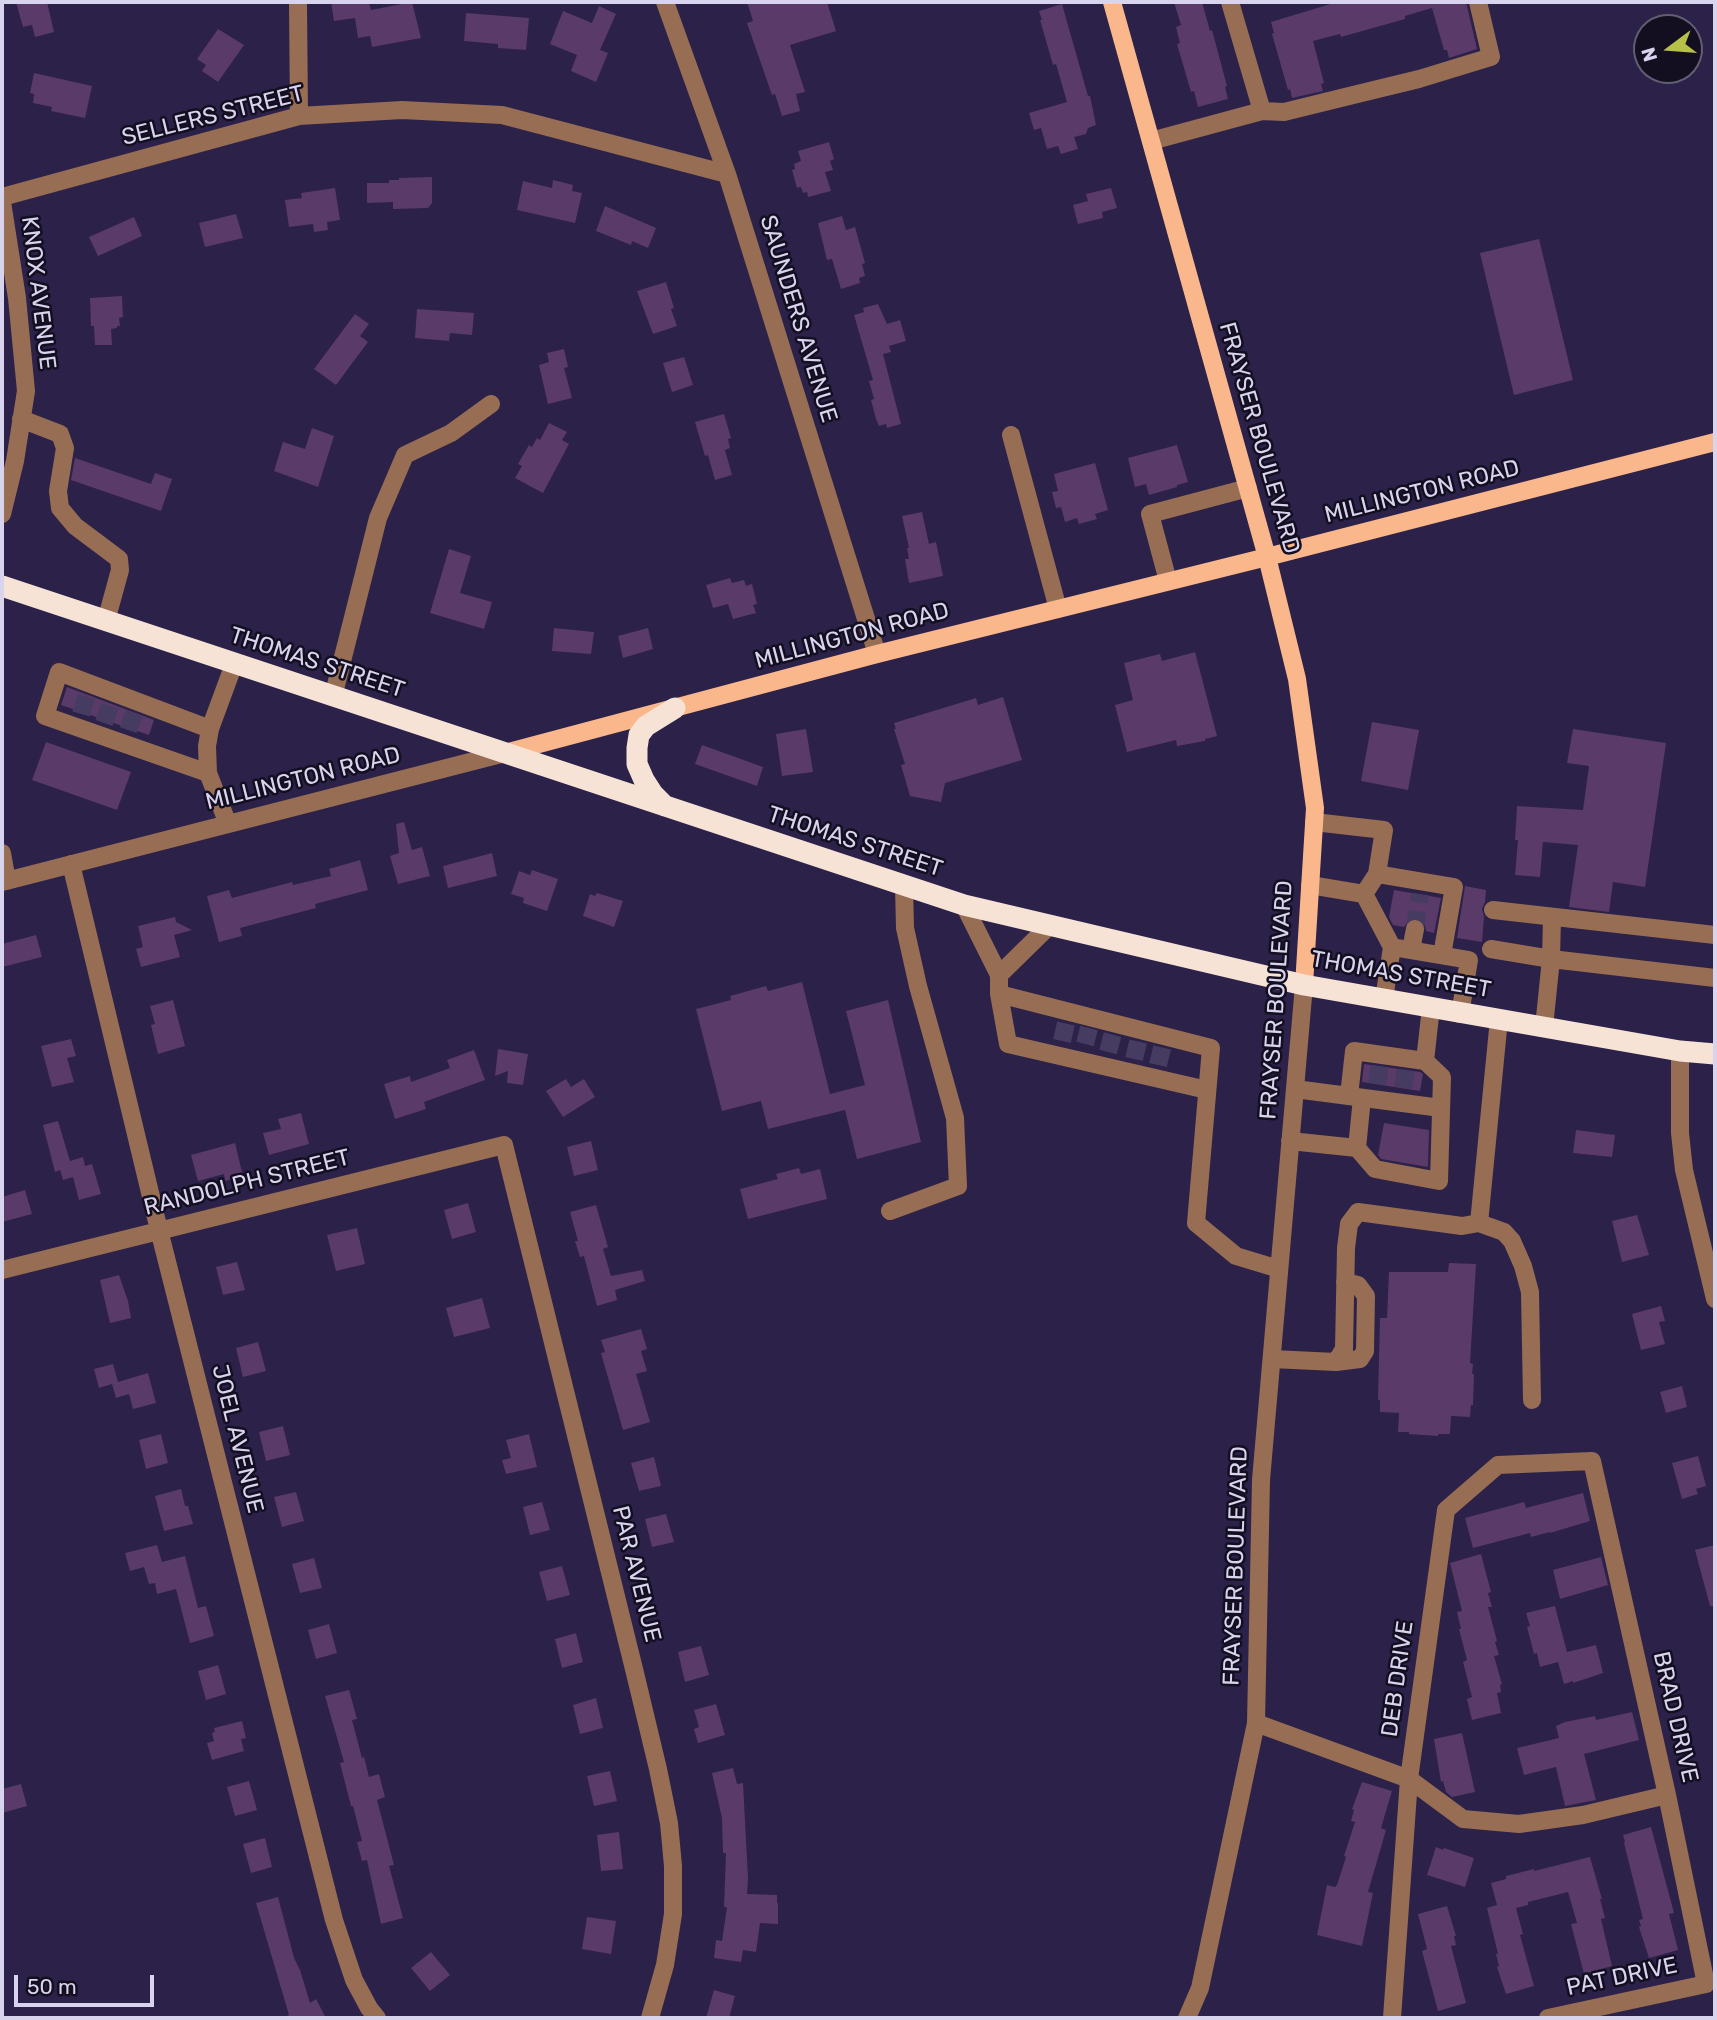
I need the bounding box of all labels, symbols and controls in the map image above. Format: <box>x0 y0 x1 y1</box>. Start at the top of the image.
north arrow <box>1633 14 1703 84</box>
text: N <box>1636 45 1662 64</box>
street label: SELLERS STREET <box>119 80 307 152</box>
street label: SAUNDERS AVENUE <box>753 212 843 426</box>
street label: KNOX AVENUE <box>15 215 61 371</box>
street label: FRAYSER BOULEVARD <box>1213 319 1305 557</box>
street label: MILLINGTON ROAD <box>1322 454 1522 530</box>
street label: MILLINGTON ROAD <box>752 597 952 675</box>
street label: THOMAS STREET <box>226 622 408 704</box>
street label: MILLINGTON ROAD <box>203 741 403 817</box>
street label: THOMAS STREET <box>764 801 946 883</box>
street label: FRAYSER BOULEVARD <box>1255 880 1299 1120</box>
street label: THOMAS STREET <box>1309 946 1493 1004</box>
street label: RANDOLPH STREET <box>141 1144 353 1222</box>
street label: JOEL AVENUE <box>205 1362 269 1516</box>
street label: FRAYSER BOULEVARD <box>1218 1446 1254 1686</box>
street label: PAR AVENUE <box>606 1503 666 1645</box>
street label: DEB DRIVE <box>1376 1619 1420 1739</box>
street label: BRAD DRIVE <box>1647 1649 1703 1785</box>
street label: PAT DRIVE <box>1564 1952 1680 2002</box>
scale bar <box>18 1960 158 2004</box>
text: 50 m <box>27 1974 77 1999</box>

